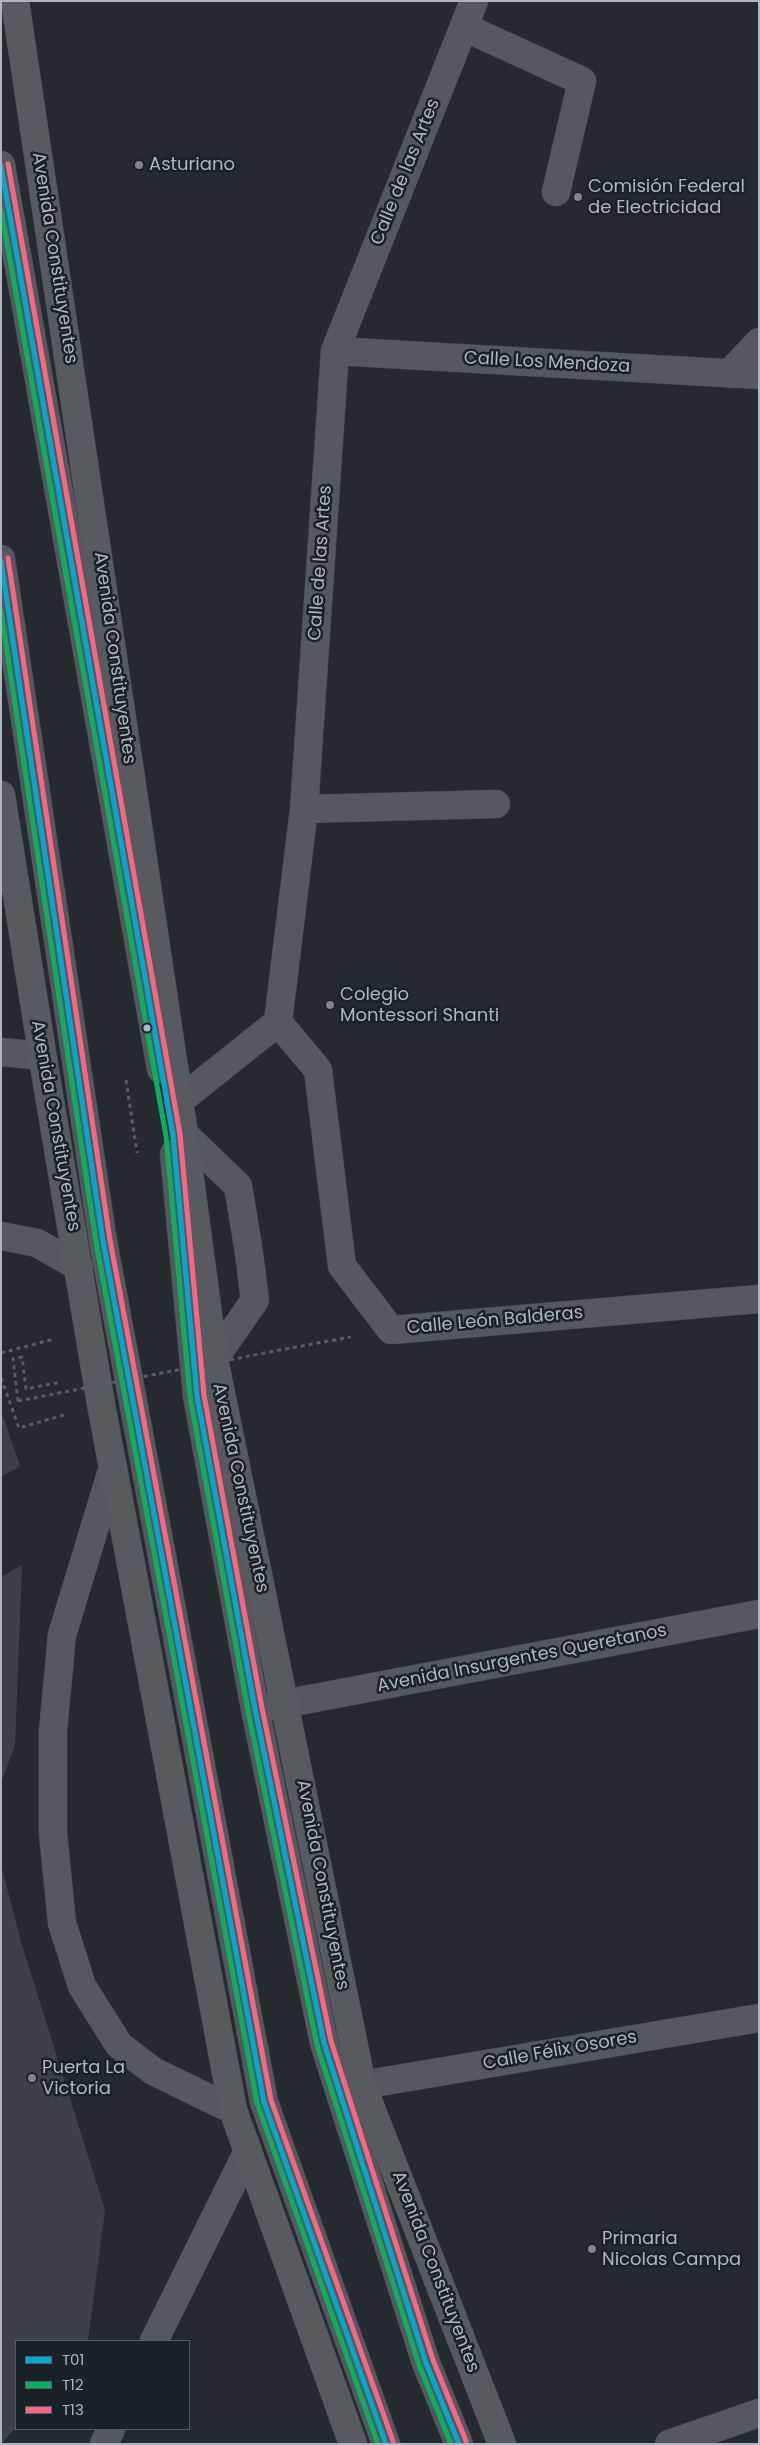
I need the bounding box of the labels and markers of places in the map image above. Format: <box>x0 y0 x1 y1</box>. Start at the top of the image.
place label: Asturiano <box>149 154 235 176</box>
marker: Asturiano <box>133 159 145 171</box>
place label: Comisión Federal de Electricidad <box>588 176 745 218</box>
marker: Comisión Federal de Electricidad <box>572 191 584 203</box>
place label: Colegio Montessori Shanti <box>340 984 499 1026</box>
marker: Colegio Montessori Shanti <box>324 999 336 1011</box>
unlabelled marker <box>142 1023 152 1033</box>
place label: Puerta La Victoria <box>42 2057 125 2100</box>
marker: Puerta La Victoria <box>26 2072 38 2084</box>
place label: Primaria Nicolas Campa <box>602 2228 741 2270</box>
marker: Primaria Nicolas Campa <box>586 2243 598 2255</box>

